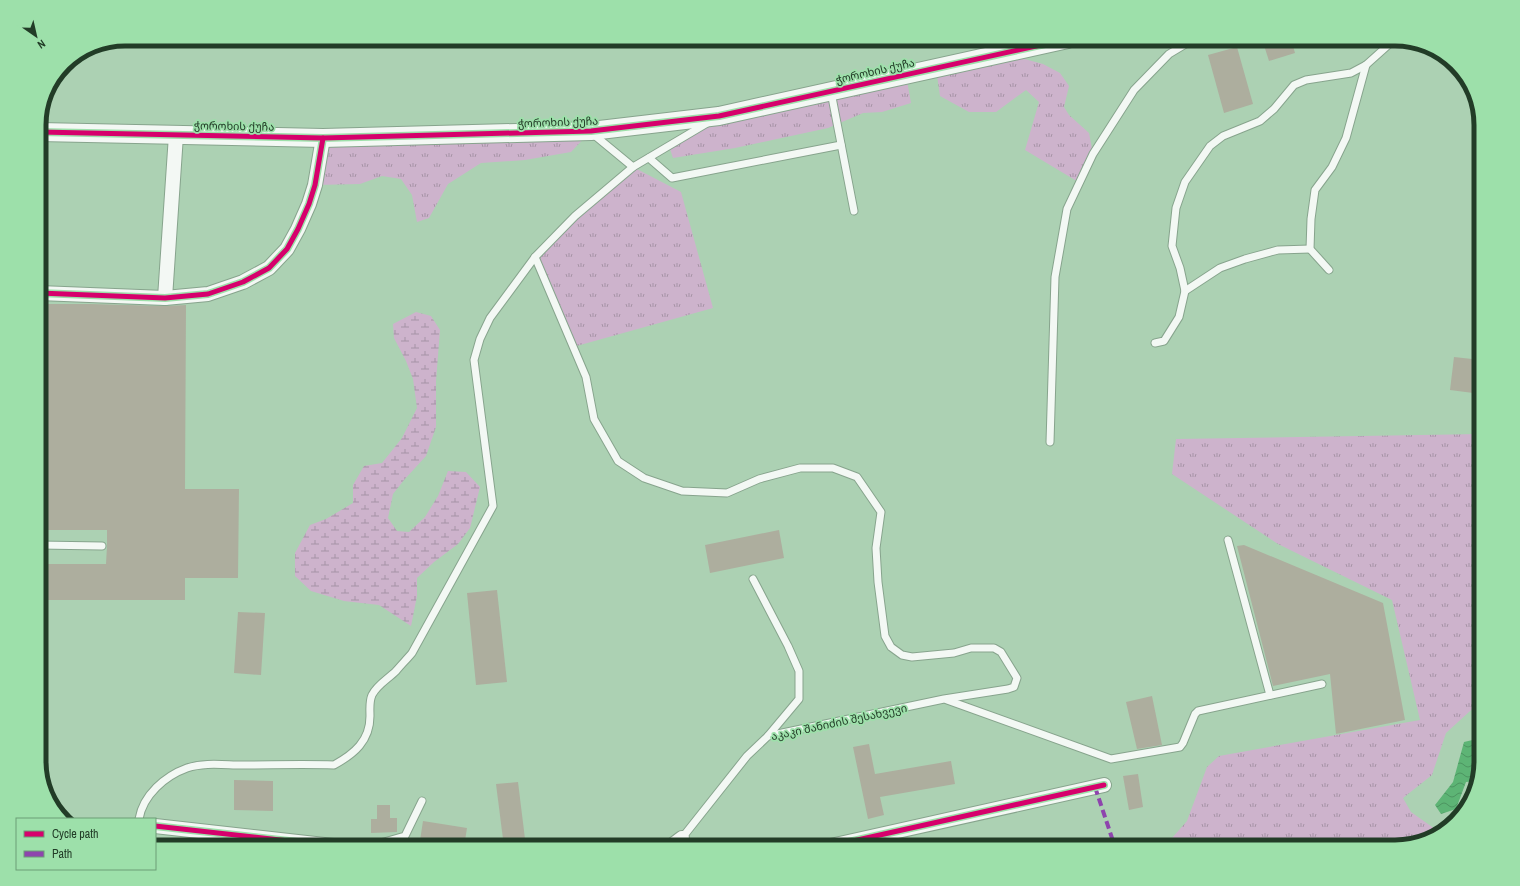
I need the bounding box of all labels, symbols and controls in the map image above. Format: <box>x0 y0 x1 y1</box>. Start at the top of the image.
north arrow <box>16 16 56 56</box>
text: N <box>35 37 48 52</box>
street label: ჭოროხის ქუჩა <box>834 55 916 87</box>
street label: ჭოროხის ქუჩა <box>517 114 599 130</box>
street label: ჭოროხის ქუჩა <box>194 118 274 134</box>
street label: აკაკი შანიძის შესახვევი <box>770 701 908 743</box>
legend <box>16 818 156 870</box>
text: Cycle path <box>52 826 99 842</box>
text: Path <box>52 846 72 862</box>

